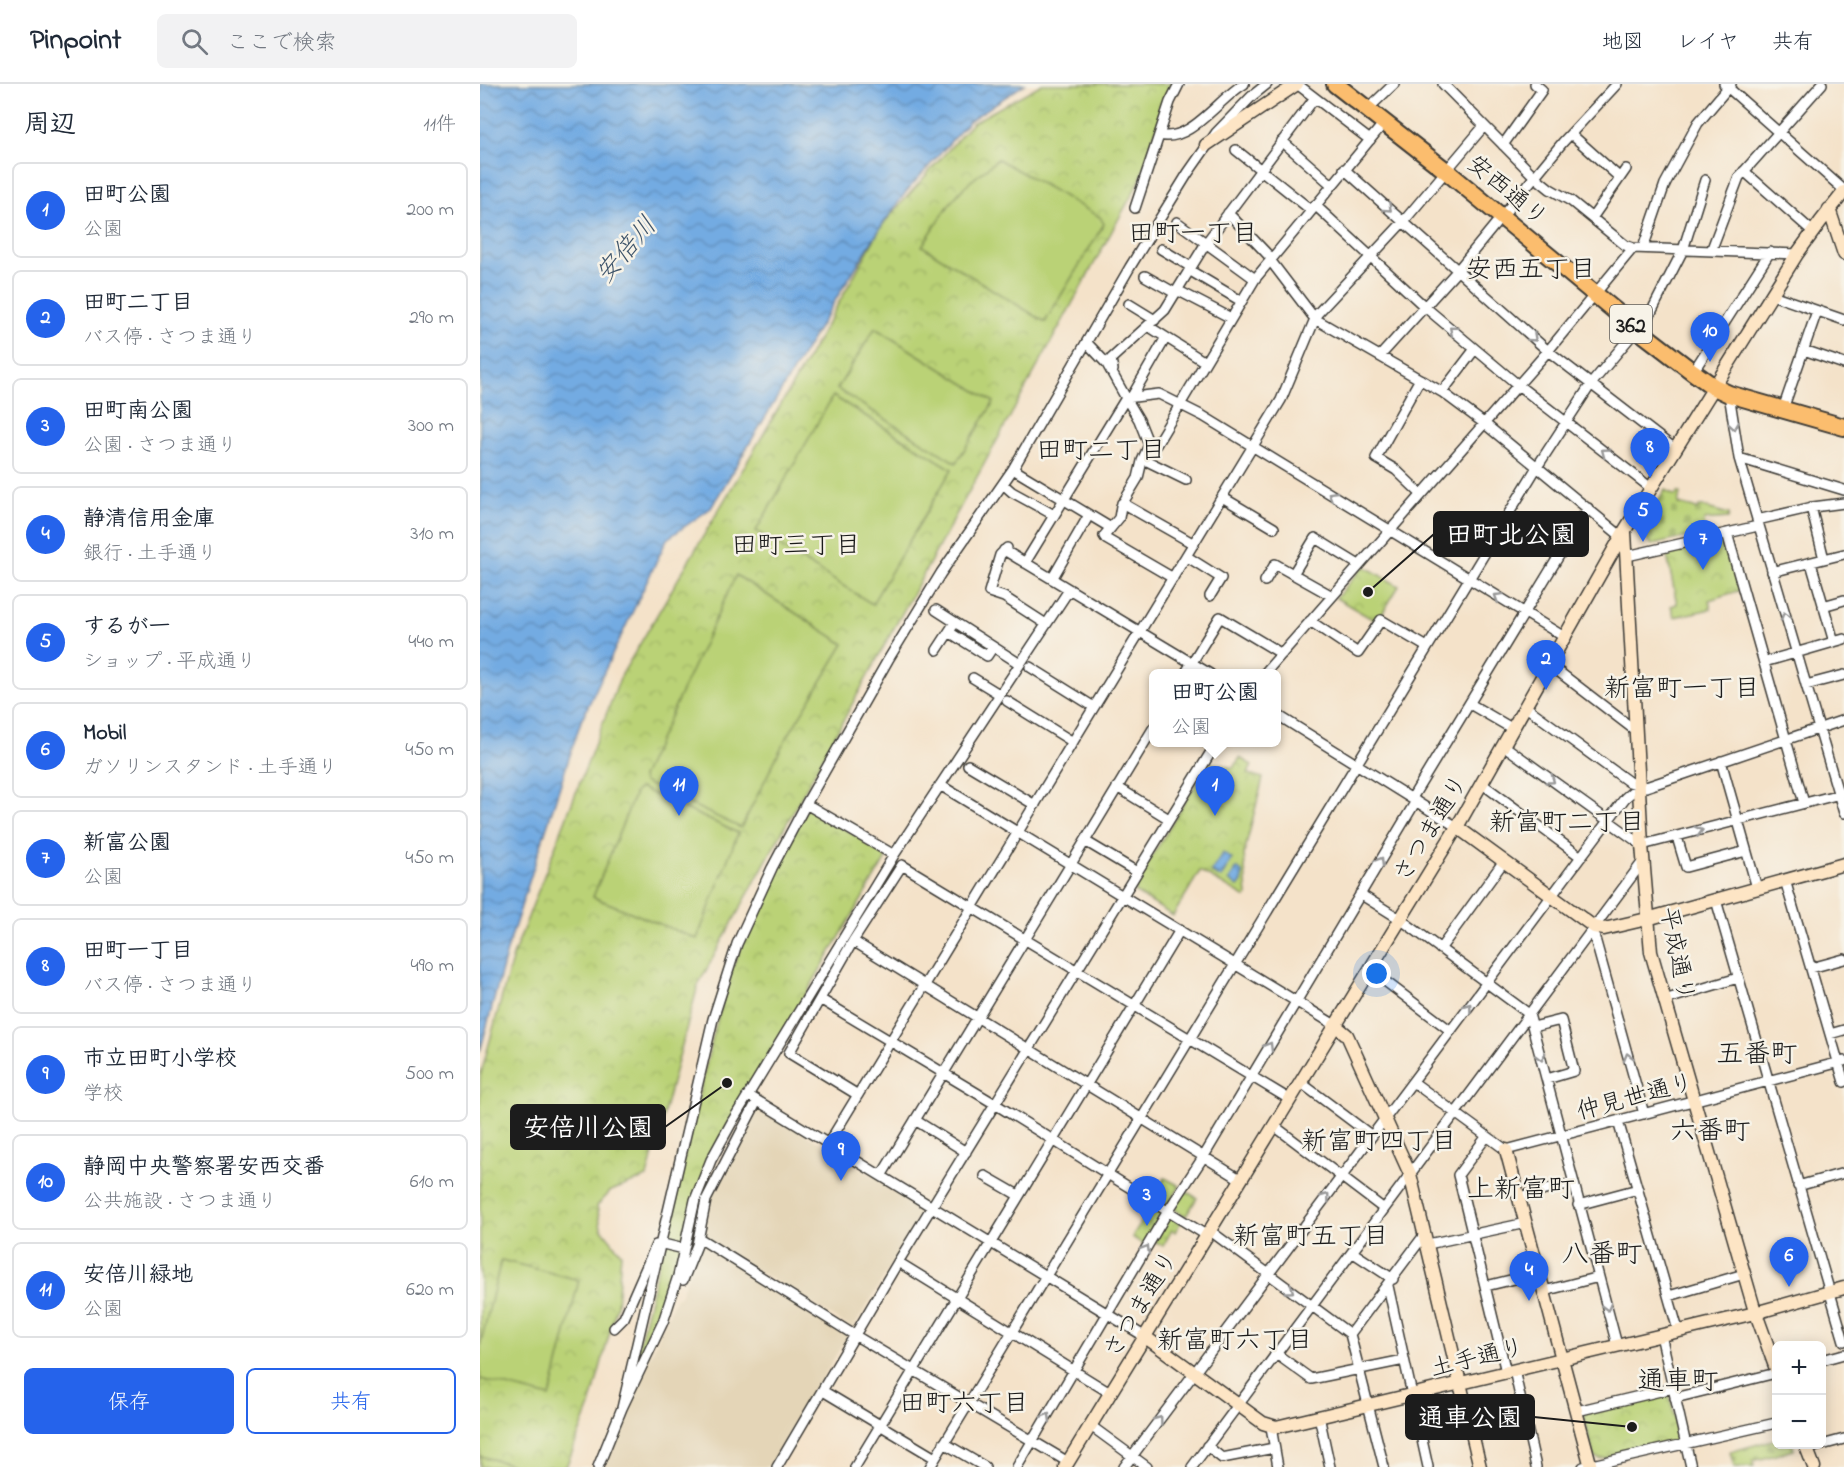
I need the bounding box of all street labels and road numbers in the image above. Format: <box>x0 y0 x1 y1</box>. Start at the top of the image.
street label: 安西通り <box>1458 148 1554 236</box>
road number: 362 <box>1610 305 1652 343</box>
street label: さつま通り <box>1386 769 1478 890</box>
street label: 平成通り <box>1649 904 1702 1005</box>
street label: 仲見世通り <box>1573 1066 1698 1131</box>
street label: さつま通り <box>1096 1245 1188 1366</box>
street label: 土手通り <box>1427 1331 1528 1388</box>

